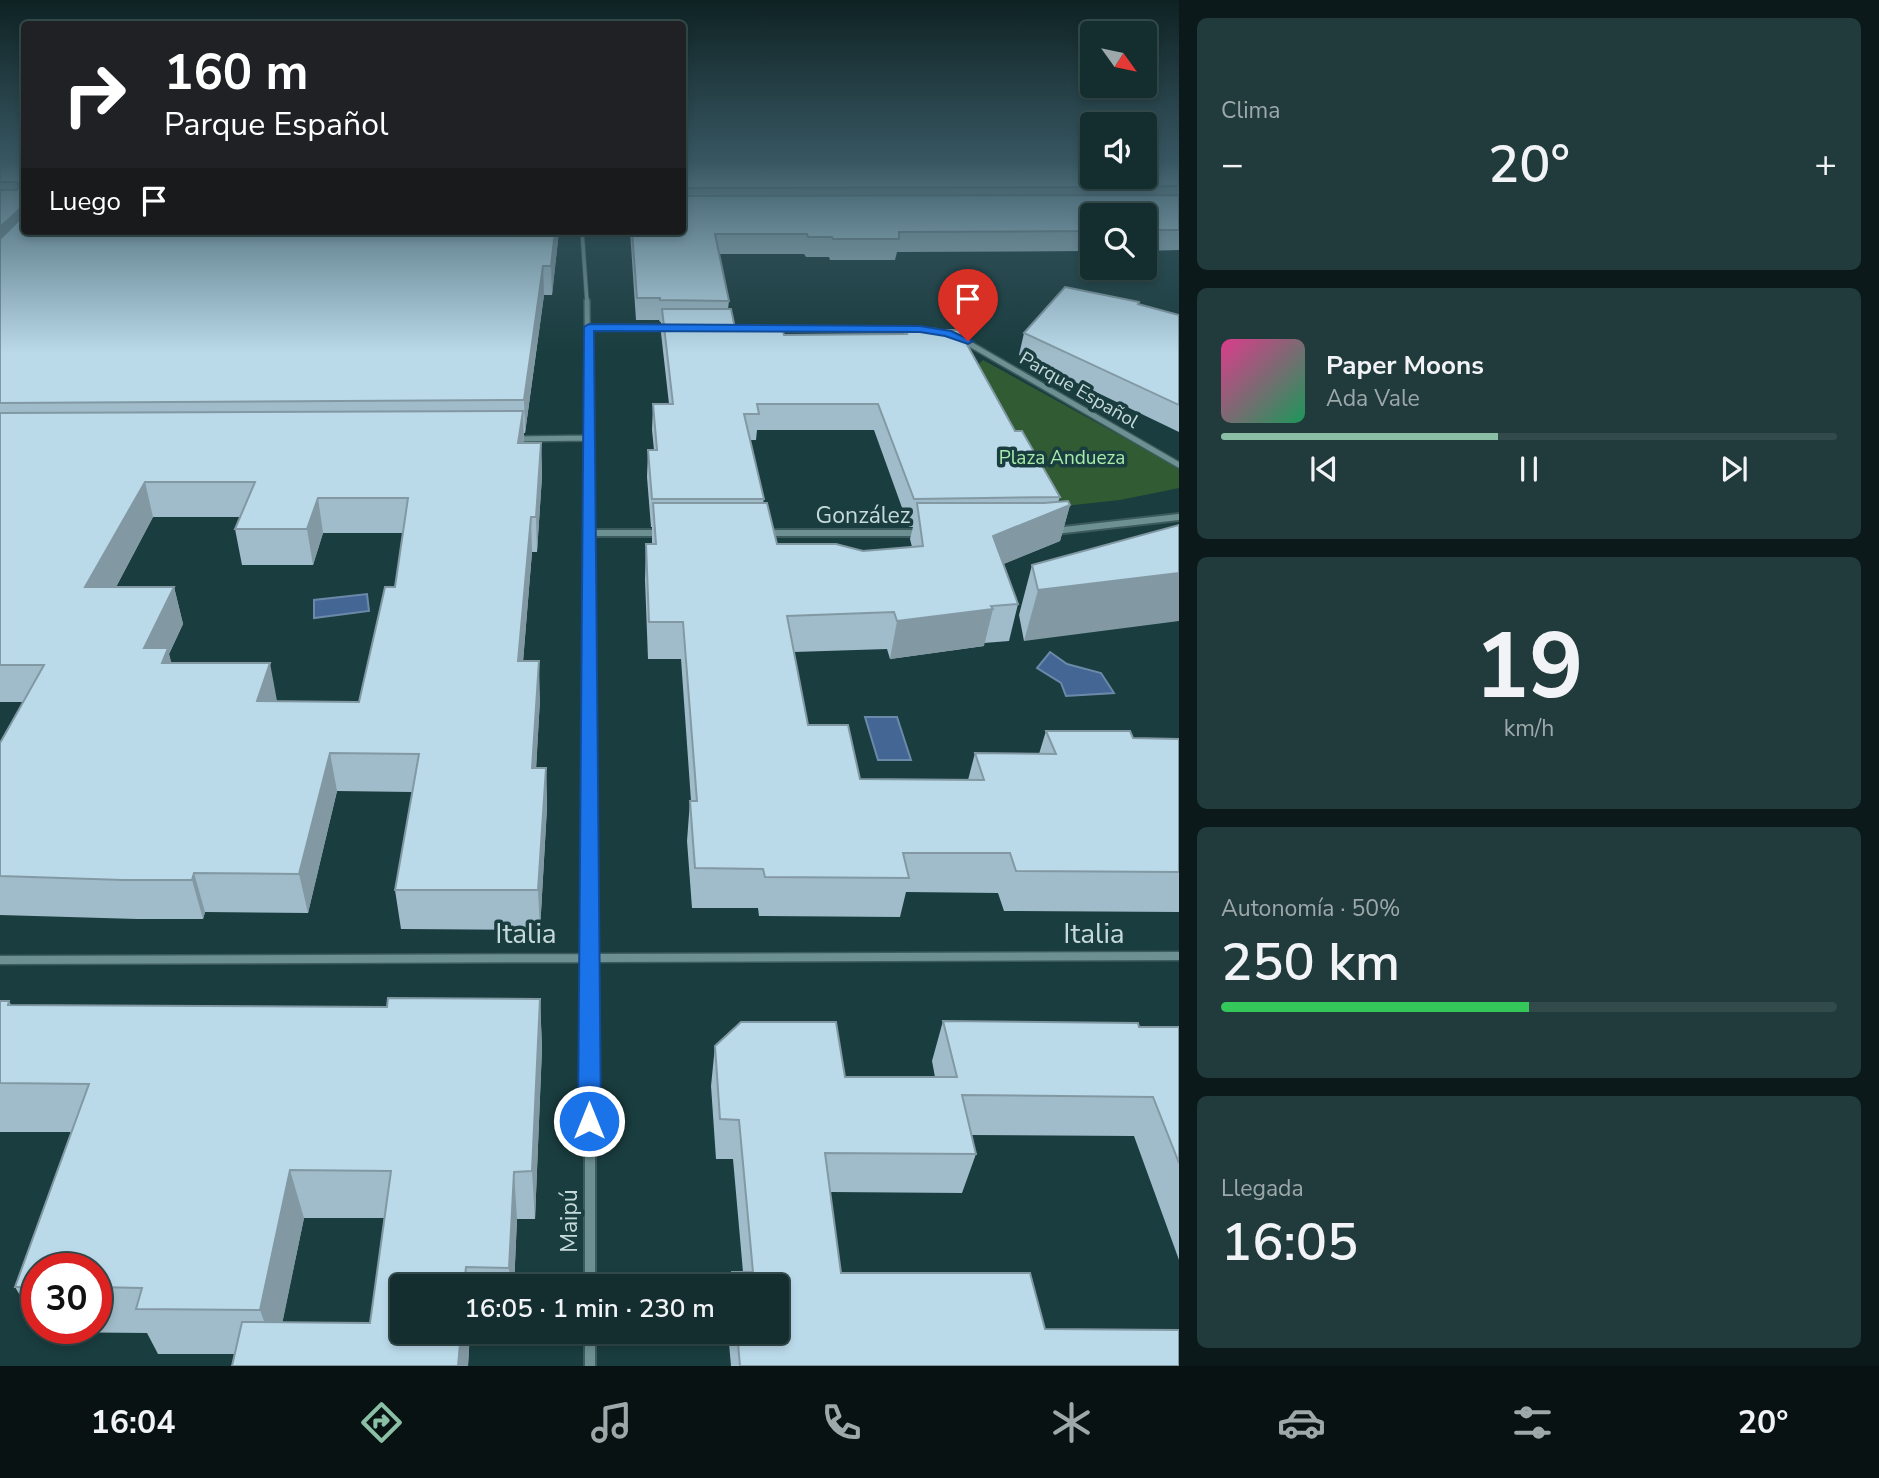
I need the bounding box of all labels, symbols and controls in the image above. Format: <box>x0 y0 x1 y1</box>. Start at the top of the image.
north arrow <box>1080 21 1157 98</box>
map controls <box>1080 21 1157 280</box>
text: 160 m <box>164 39 308 106</box>
icon: right <box>49 49 140 140</box>
text: Clima <box>1221 95 1281 126</box>
text: Parque Español <box>164 103 388 146</box>
button: sound <box>1080 112 1157 189</box>
text: 20° <box>1488 129 1570 200</box>
text: − <box>1221 139 1244 190</box>
text: + <box>1814 139 1837 190</box>
icon: arrive <box>135 182 173 220</box>
text: Luego <box>49 184 121 219</box>
button: search <box>1080 203 1157 280</box>
pin <box>938 269 998 341</box>
icon: arrive <box>949 280 987 318</box>
street label: Parque Español <box>1015 345 1144 435</box>
text: Paper Moons <box>1326 348 1484 383</box>
text: Ada Vale <box>1326 383 1420 414</box>
park label: Plaza Andueza <box>999 445 1125 471</box>
icon: previous <box>1305 450 1343 488</box>
icon: pause <box>1510 450 1548 488</box>
icon: next <box>1715 450 1753 488</box>
street label: González <box>816 500 910 531</box>
text: 19 <box>1474 605 1584 729</box>
text: km/h <box>1504 713 1554 744</box>
text: Autonomía · 50% <box>1221 893 1401 924</box>
street label: Italia <box>495 915 557 953</box>
street label: Italia <box>1063 915 1125 953</box>
text: 250 km <box>1221 927 1400 998</box>
position arrow <box>552 1084 626 1158</box>
text: Llegada <box>1221 1173 1304 1204</box>
street label: Maipú <box>554 1189 585 1253</box>
text: 16:05 <box>1221 1207 1358 1278</box>
speed limit sign: 30 <box>21 1253 112 1344</box>
text: 16:05 · 1 min · 230 m <box>464 1291 715 1326</box>
icon: directions <box>357 1398 406 1447</box>
icon: music <box>587 1398 636 1447</box>
icon: phone <box>817 1398 866 1447</box>
icon: climate <box>1047 1398 1096 1447</box>
icon: car <box>1277 1398 1326 1447</box>
icon: filters <box>1508 1398 1557 1447</box>
text: 16:04 <box>91 1401 175 1444</box>
text: 20° <box>1738 1401 1788 1444</box>

